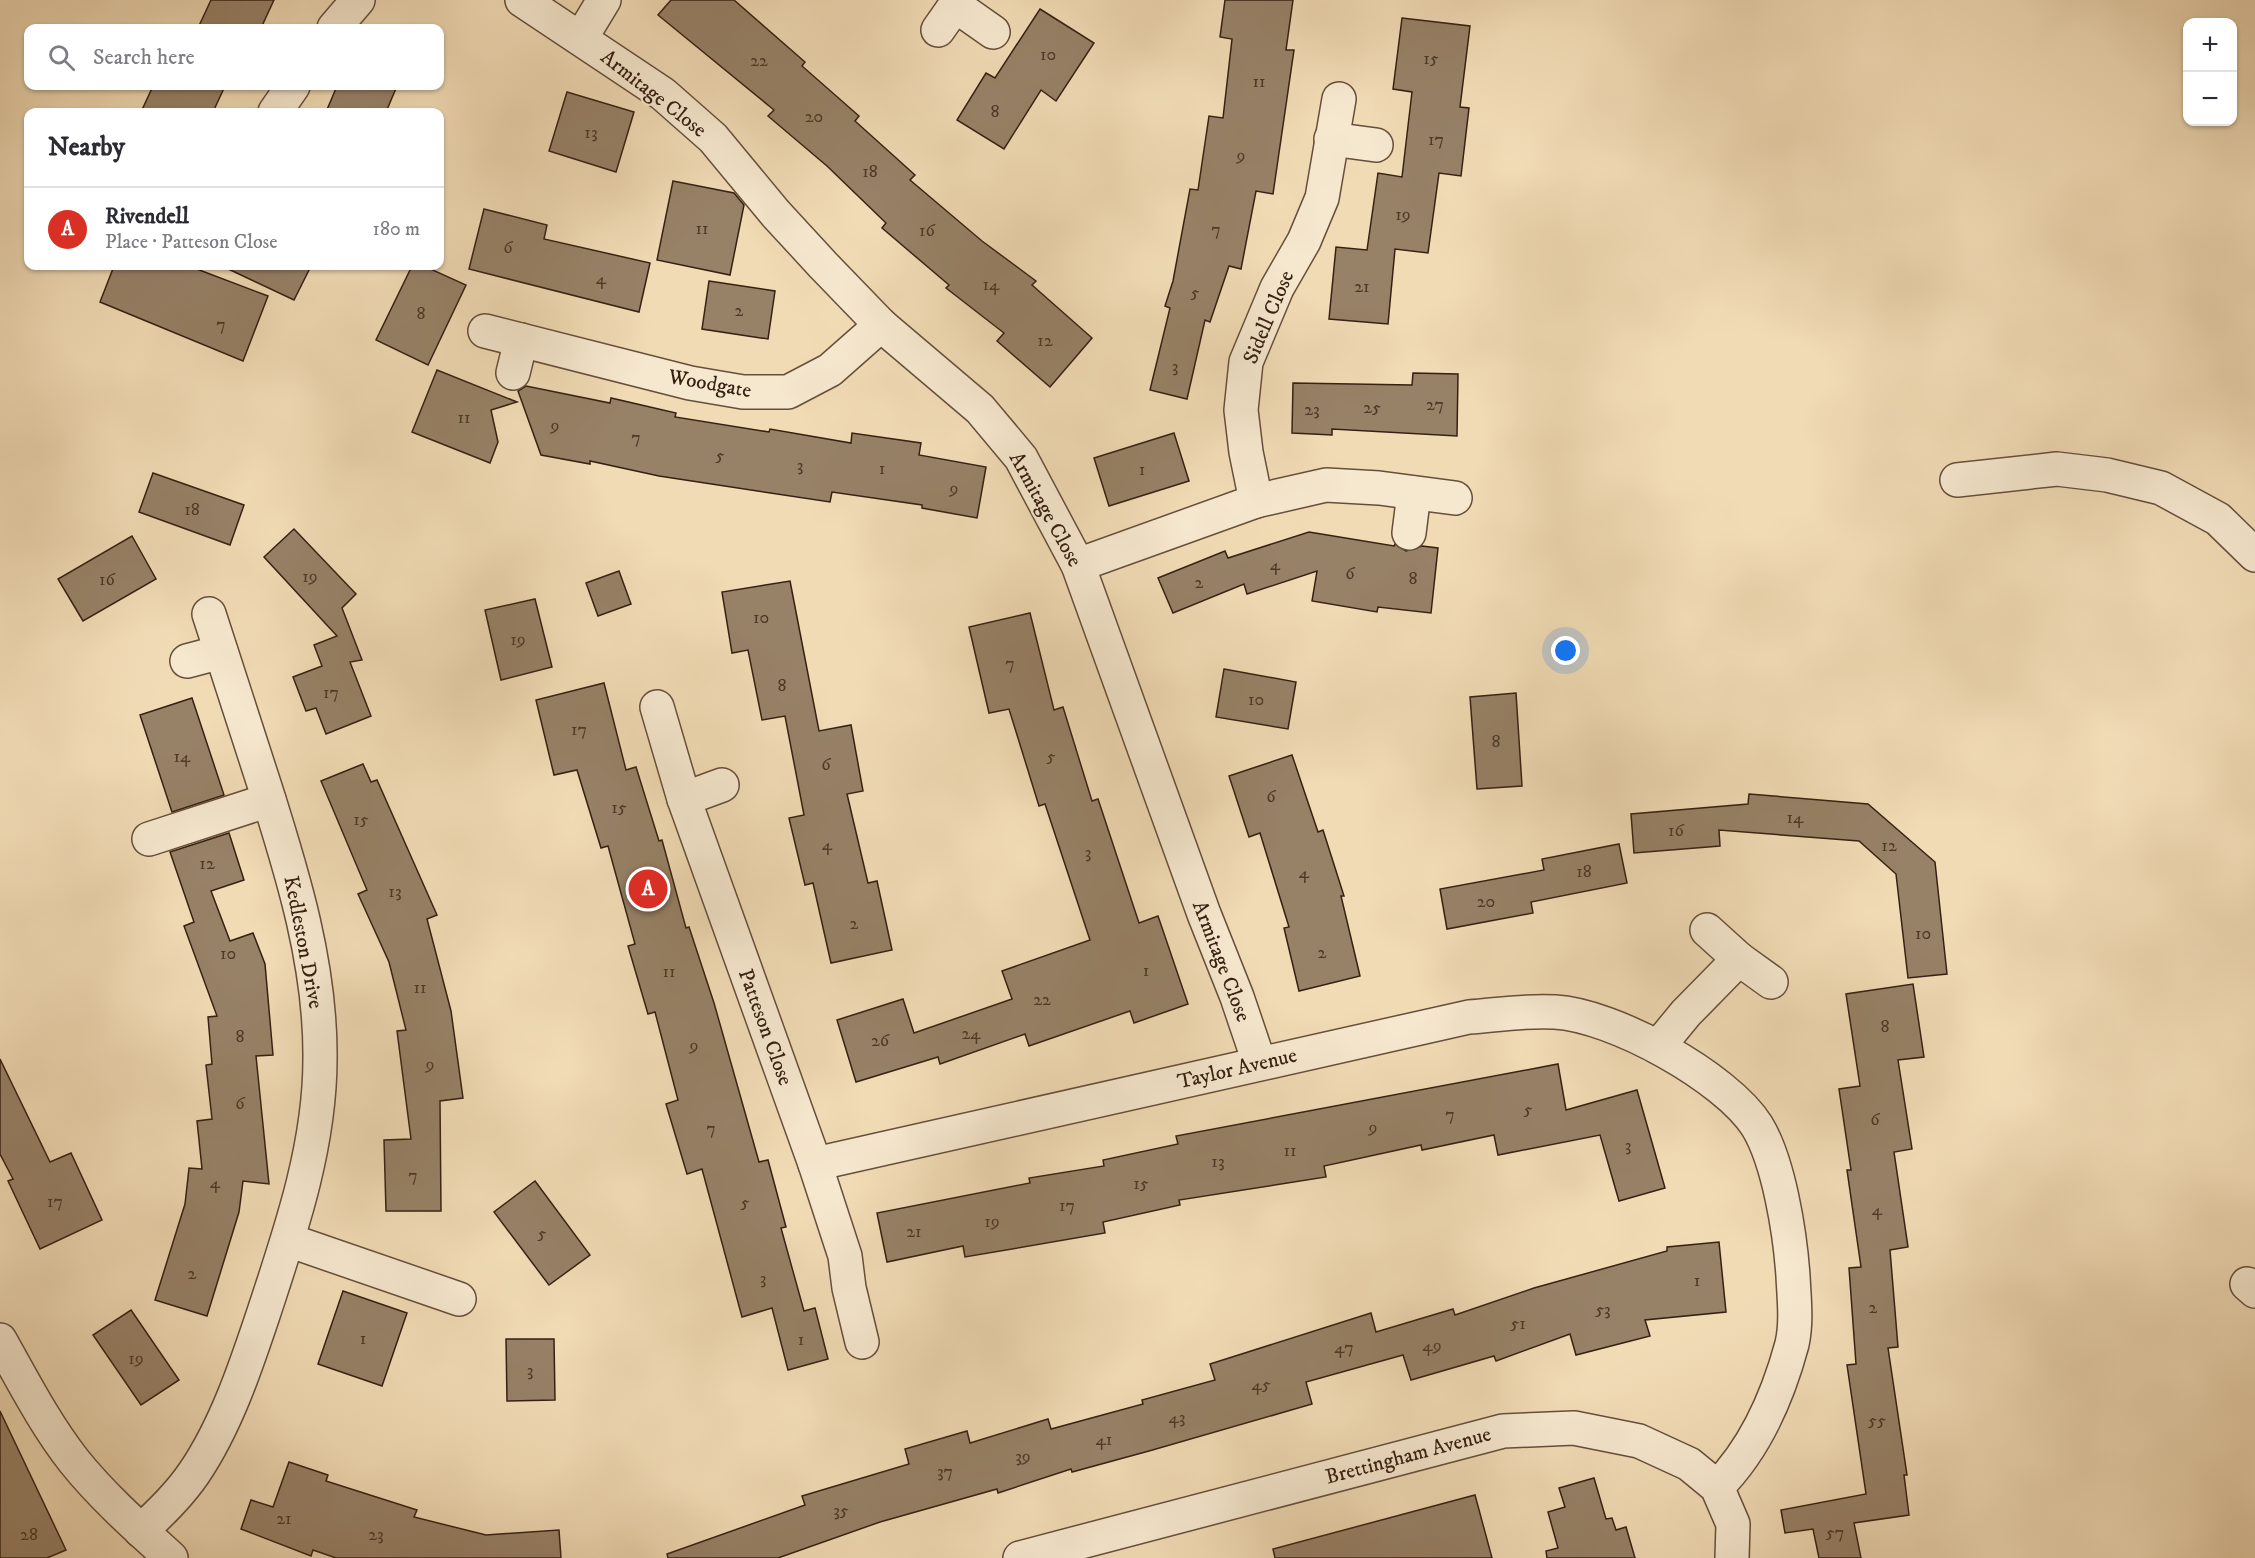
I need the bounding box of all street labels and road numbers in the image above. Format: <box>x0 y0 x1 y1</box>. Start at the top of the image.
street label: Armitage Close <box>595 44 712 143</box>
street label: Sidell Close <box>1238 267 1300 368</box>
street label: Woodgate <box>665 364 754 404</box>
street label: Armitage Close <box>1003 447 1088 572</box>
street label: Kedleston Drive <box>277 874 329 1011</box>
street label: Armitage Close <box>1186 897 1256 1026</box>
street label: Patteson Close <box>732 966 798 1089</box>
street label: Taylor Avenue <box>1175 1043 1300 1095</box>
street label: Brettingham Avenue <box>1323 1421 1494 1491</box>

